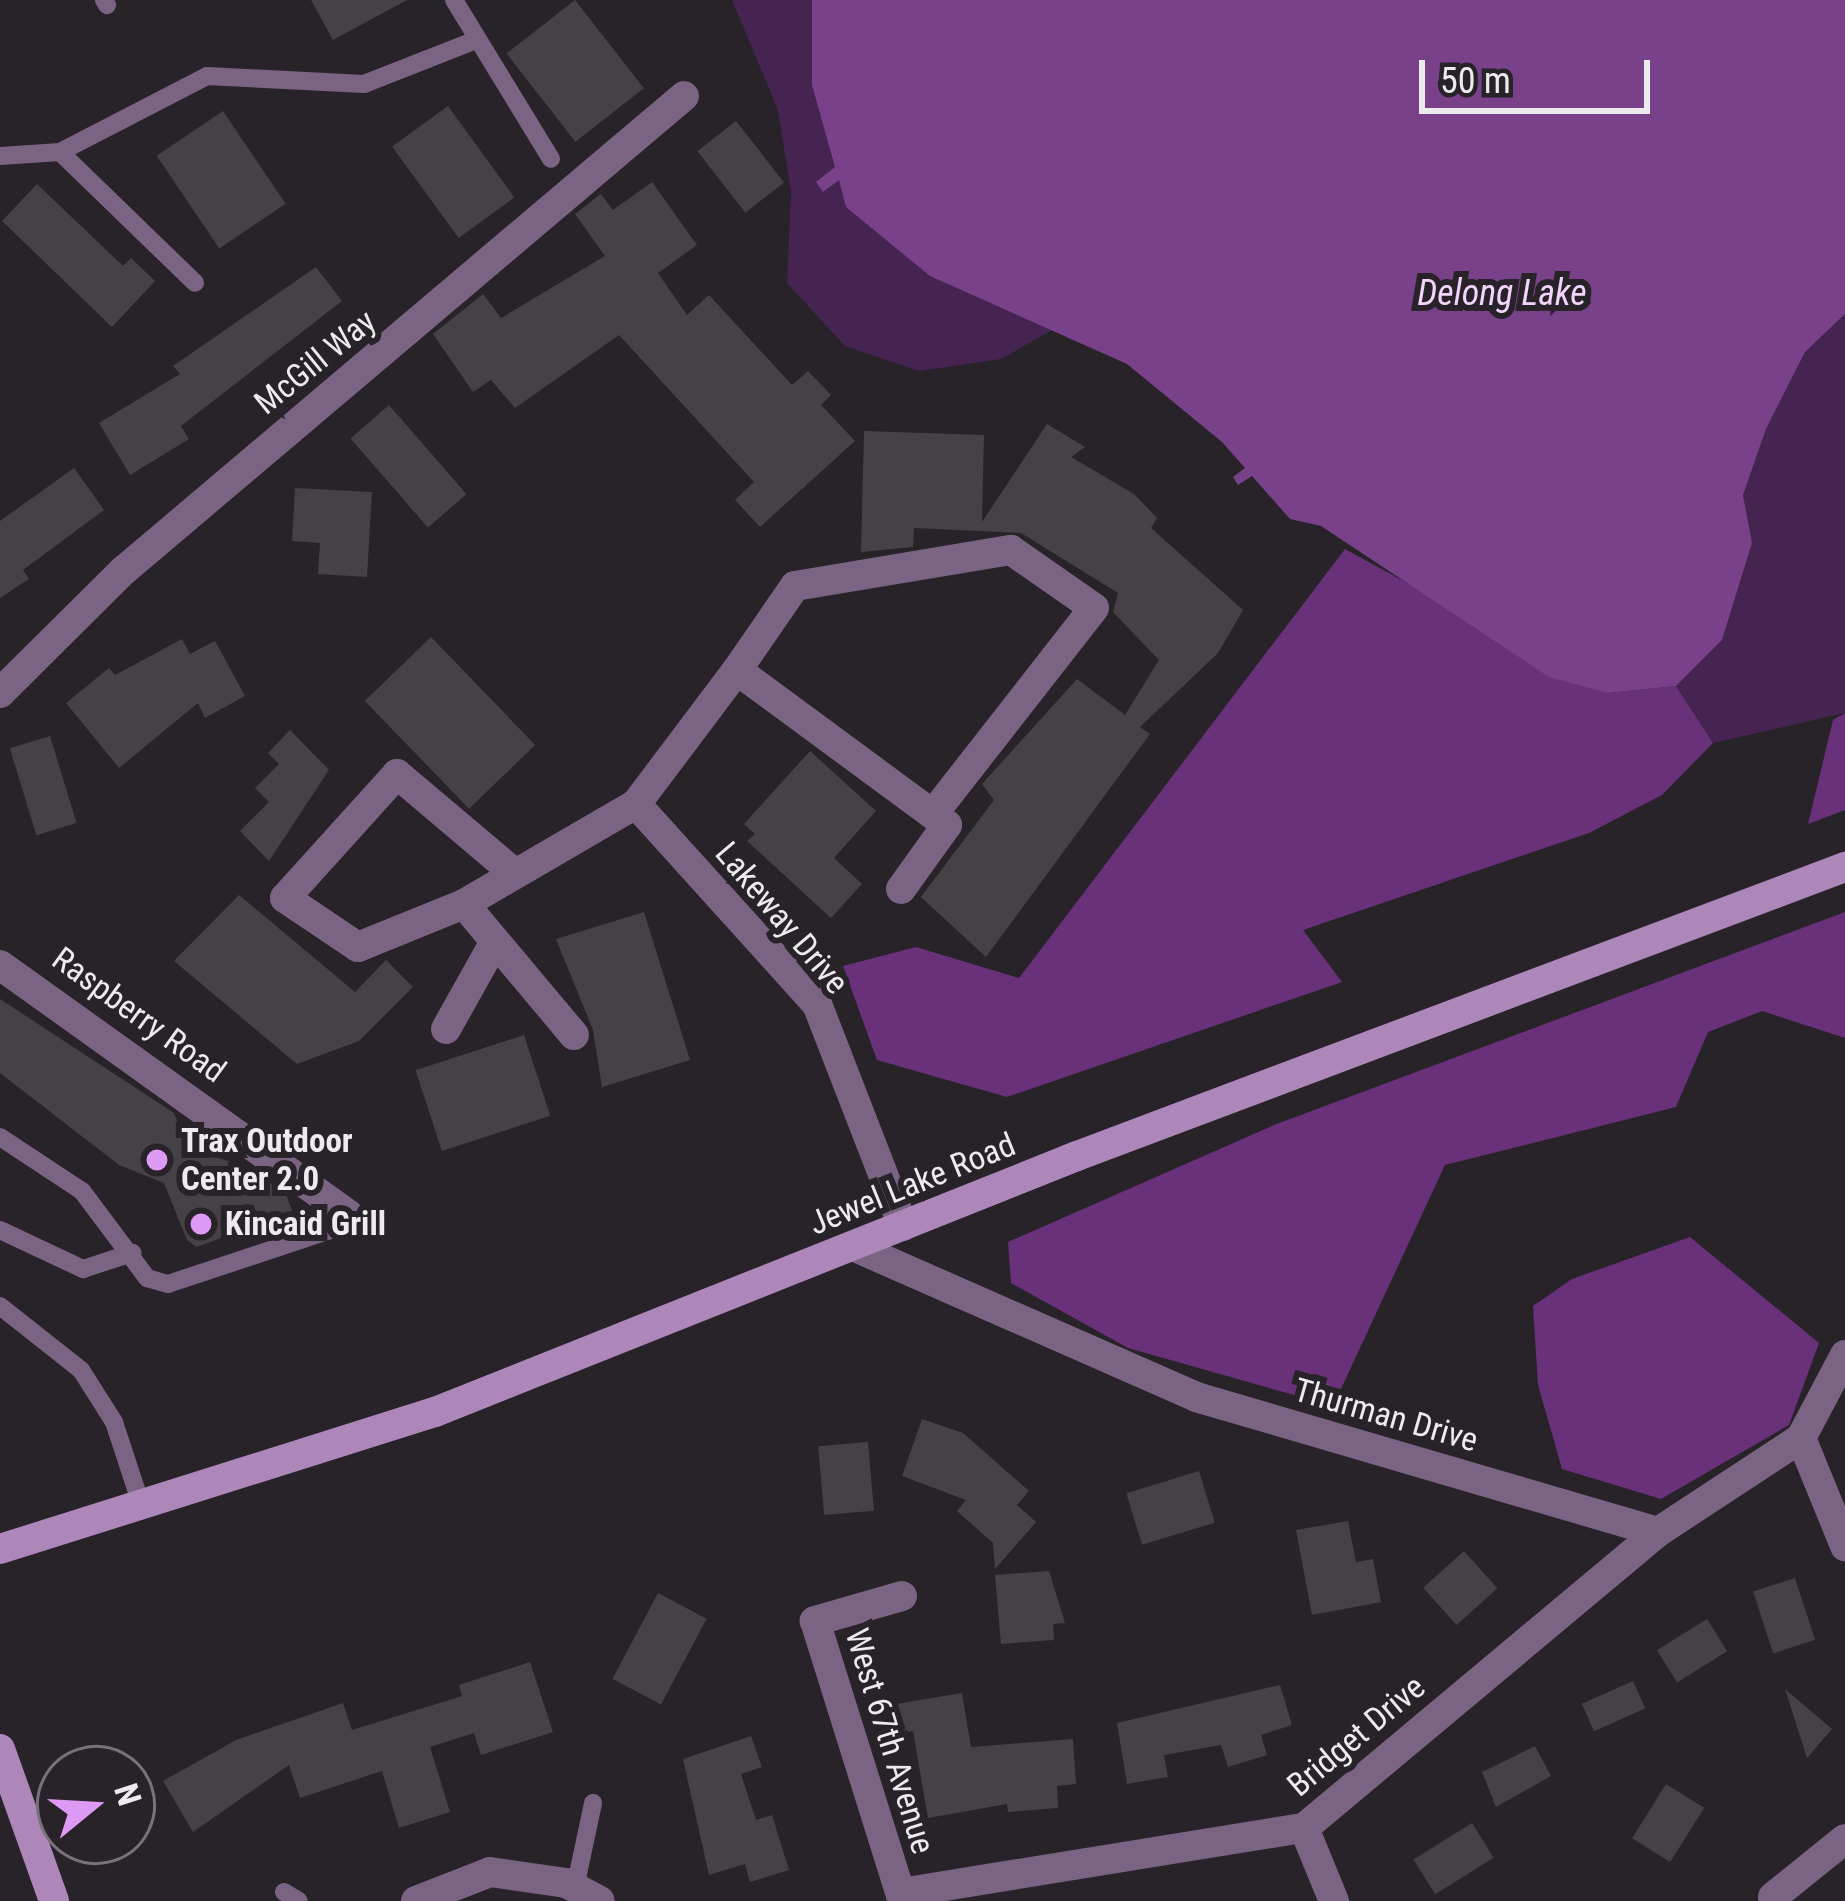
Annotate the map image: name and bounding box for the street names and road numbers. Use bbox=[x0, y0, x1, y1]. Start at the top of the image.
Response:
street label: McGill Way bbox=[247, 301, 383, 423]
street label: Lakeway Drive bbox=[707, 834, 857, 1002]
street label: Raspberry Road bbox=[45, 939, 233, 1091]
street label: Jewel Lake Road bbox=[803, 1125, 1021, 1243]
street label: Thurman Drive bbox=[1290, 1370, 1482, 1460]
street label: West 67th Avenue bbox=[837, 1624, 943, 1858]
street label: Bridget Drive bbox=[1279, 1667, 1433, 1805]

